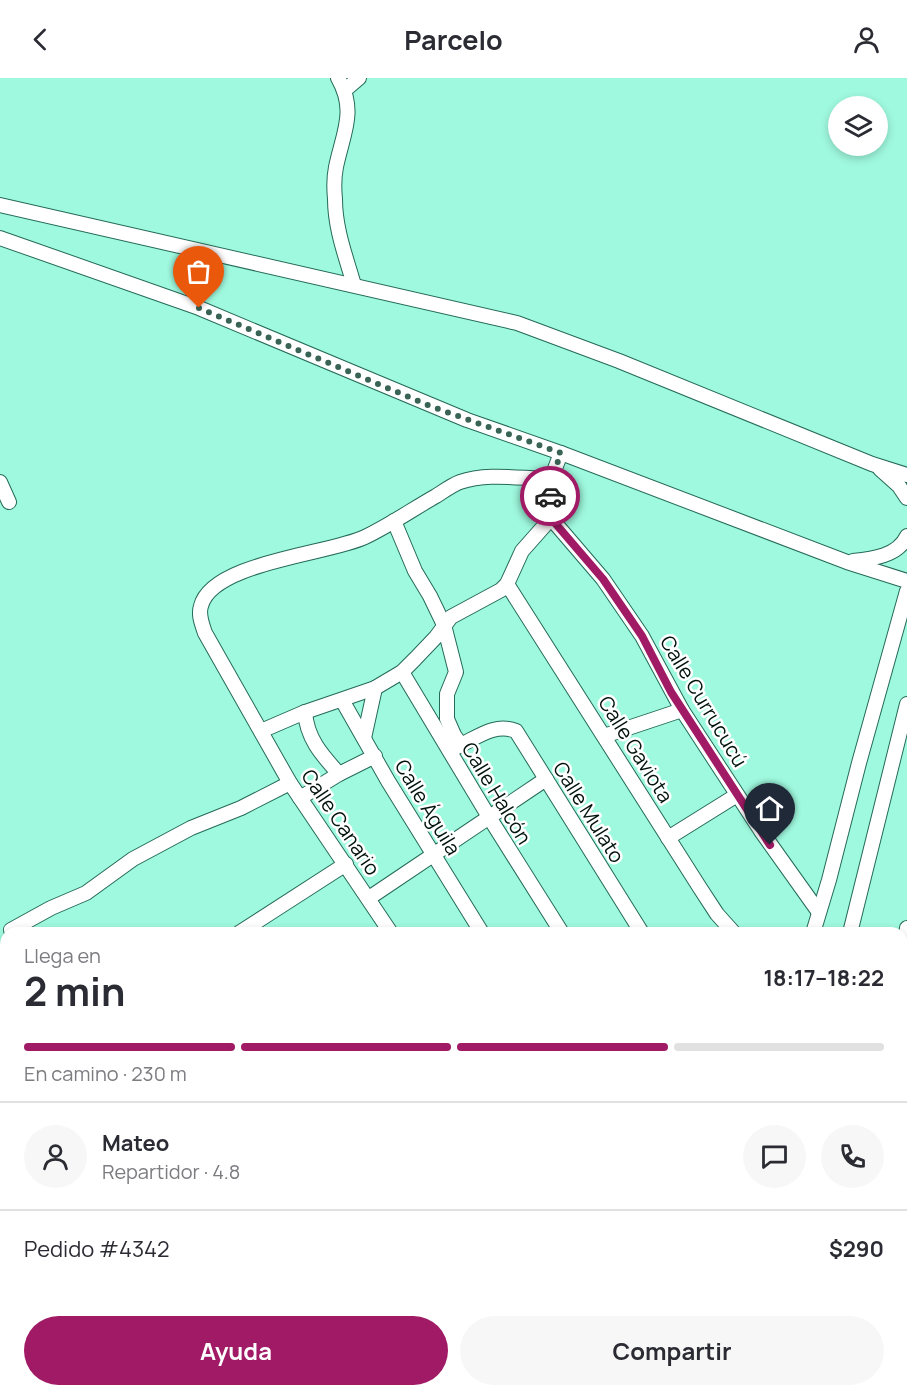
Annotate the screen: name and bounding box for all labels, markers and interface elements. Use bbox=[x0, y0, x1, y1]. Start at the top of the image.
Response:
text: Parcelo bbox=[404, 21, 503, 58]
icon: back bbox=[24, 23, 57, 56]
icon: person bbox=[850, 23, 883, 56]
map controls bbox=[828, 96, 888, 156]
button: layers bbox=[828, 96, 888, 156]
pin bbox=[173, 246, 224, 308]
icon: bag bbox=[182, 255, 215, 288]
courier bbox=[520, 466, 580, 526]
icon: car bbox=[534, 480, 567, 513]
street label: Calle Currucucú bbox=[654, 630, 754, 772]
street label: Calle Gaviota bbox=[592, 691, 680, 807]
street label: Calle Halcón bbox=[456, 737, 538, 849]
street label: Calle Águila bbox=[389, 754, 467, 860]
street label: Calle Mulato bbox=[547, 756, 631, 868]
street label: Calle Canario bbox=[296, 764, 387, 880]
pin bbox=[744, 783, 795, 845]
icon: home bbox=[753, 792, 786, 825]
text: Llega en bbox=[24, 942, 101, 969]
text: 18:17–18:22 bbox=[763, 963, 884, 993]
text: 2 min bbox=[24, 964, 125, 1018]
text: En camino · 230 m bbox=[24, 1060, 187, 1087]
button: person bbox=[24, 1125, 87, 1188]
button: chat bbox=[743, 1125, 806, 1188]
button: phone bbox=[821, 1125, 884, 1188]
text: Mateo bbox=[102, 1128, 169, 1158]
text: Repartidor · 4.8 bbox=[102, 1158, 240, 1185]
text: Pedido #4342 bbox=[24, 1234, 170, 1264]
text: $290 bbox=[829, 1234, 884, 1264]
button: Ayuda bbox=[24, 1316, 448, 1385]
button: Compartir bbox=[460, 1316, 884, 1385]

